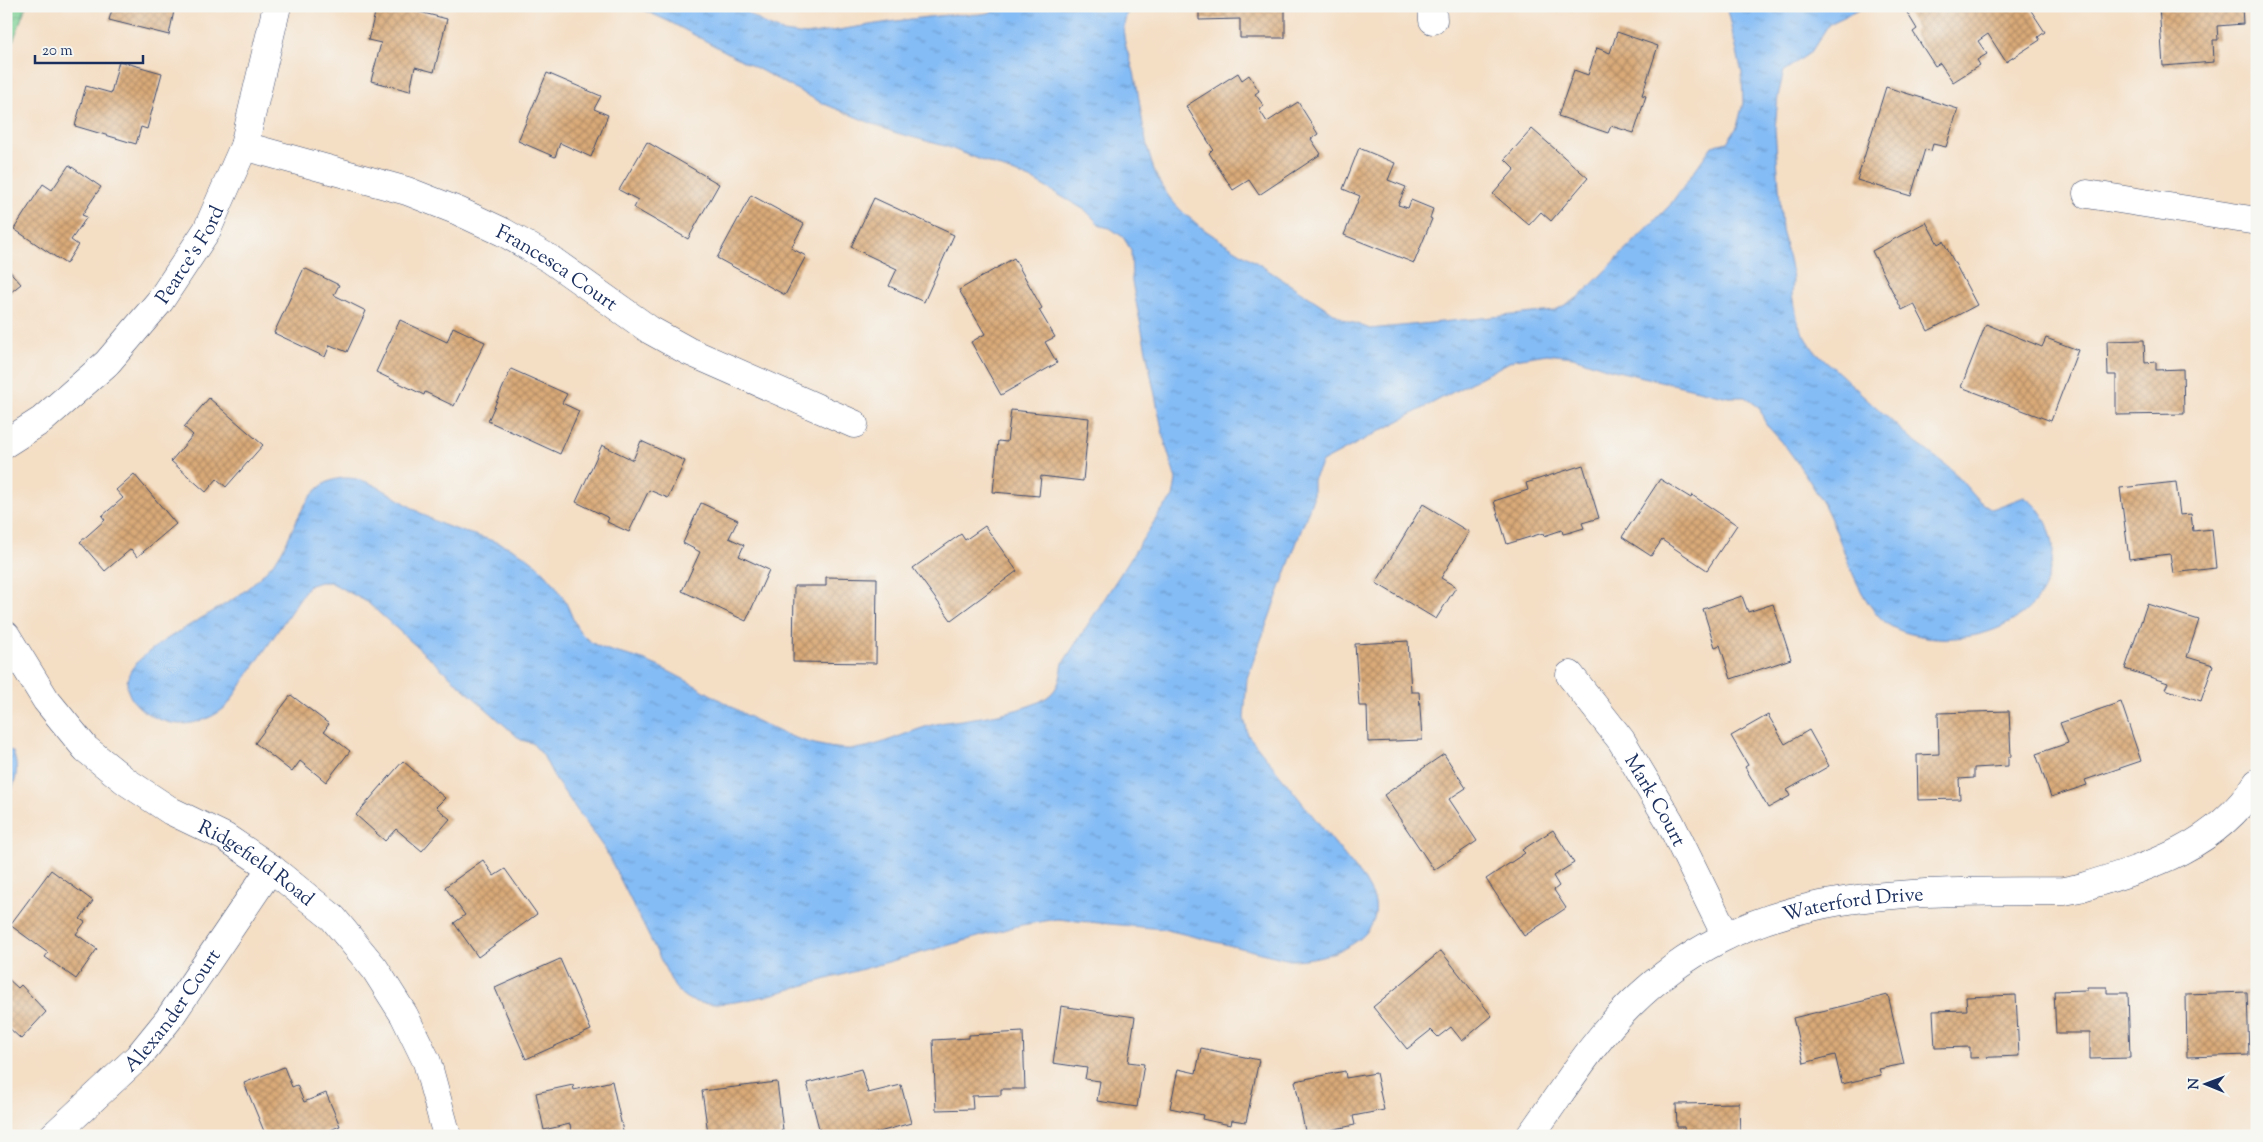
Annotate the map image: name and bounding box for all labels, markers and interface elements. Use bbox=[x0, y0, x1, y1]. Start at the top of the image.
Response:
scale bar bbox=[35, 32, 142, 64]
text: 20 m bbox=[42, 41, 73, 62]
street label: Pearce's Ford bbox=[150, 201, 233, 311]
street label: Francesca Court bbox=[491, 219, 623, 320]
street label: Mark Court bbox=[1616, 749, 1692, 852]
street label: Ridgefield Road bbox=[192, 814, 320, 914]
street label: Waterford Drive bbox=[1780, 881, 1924, 931]
street label: Alexander Court bbox=[118, 944, 229, 1080]
north arrow bbox=[2180, 1060, 2230, 1110]
text: N bbox=[2185, 1078, 2205, 1090]

